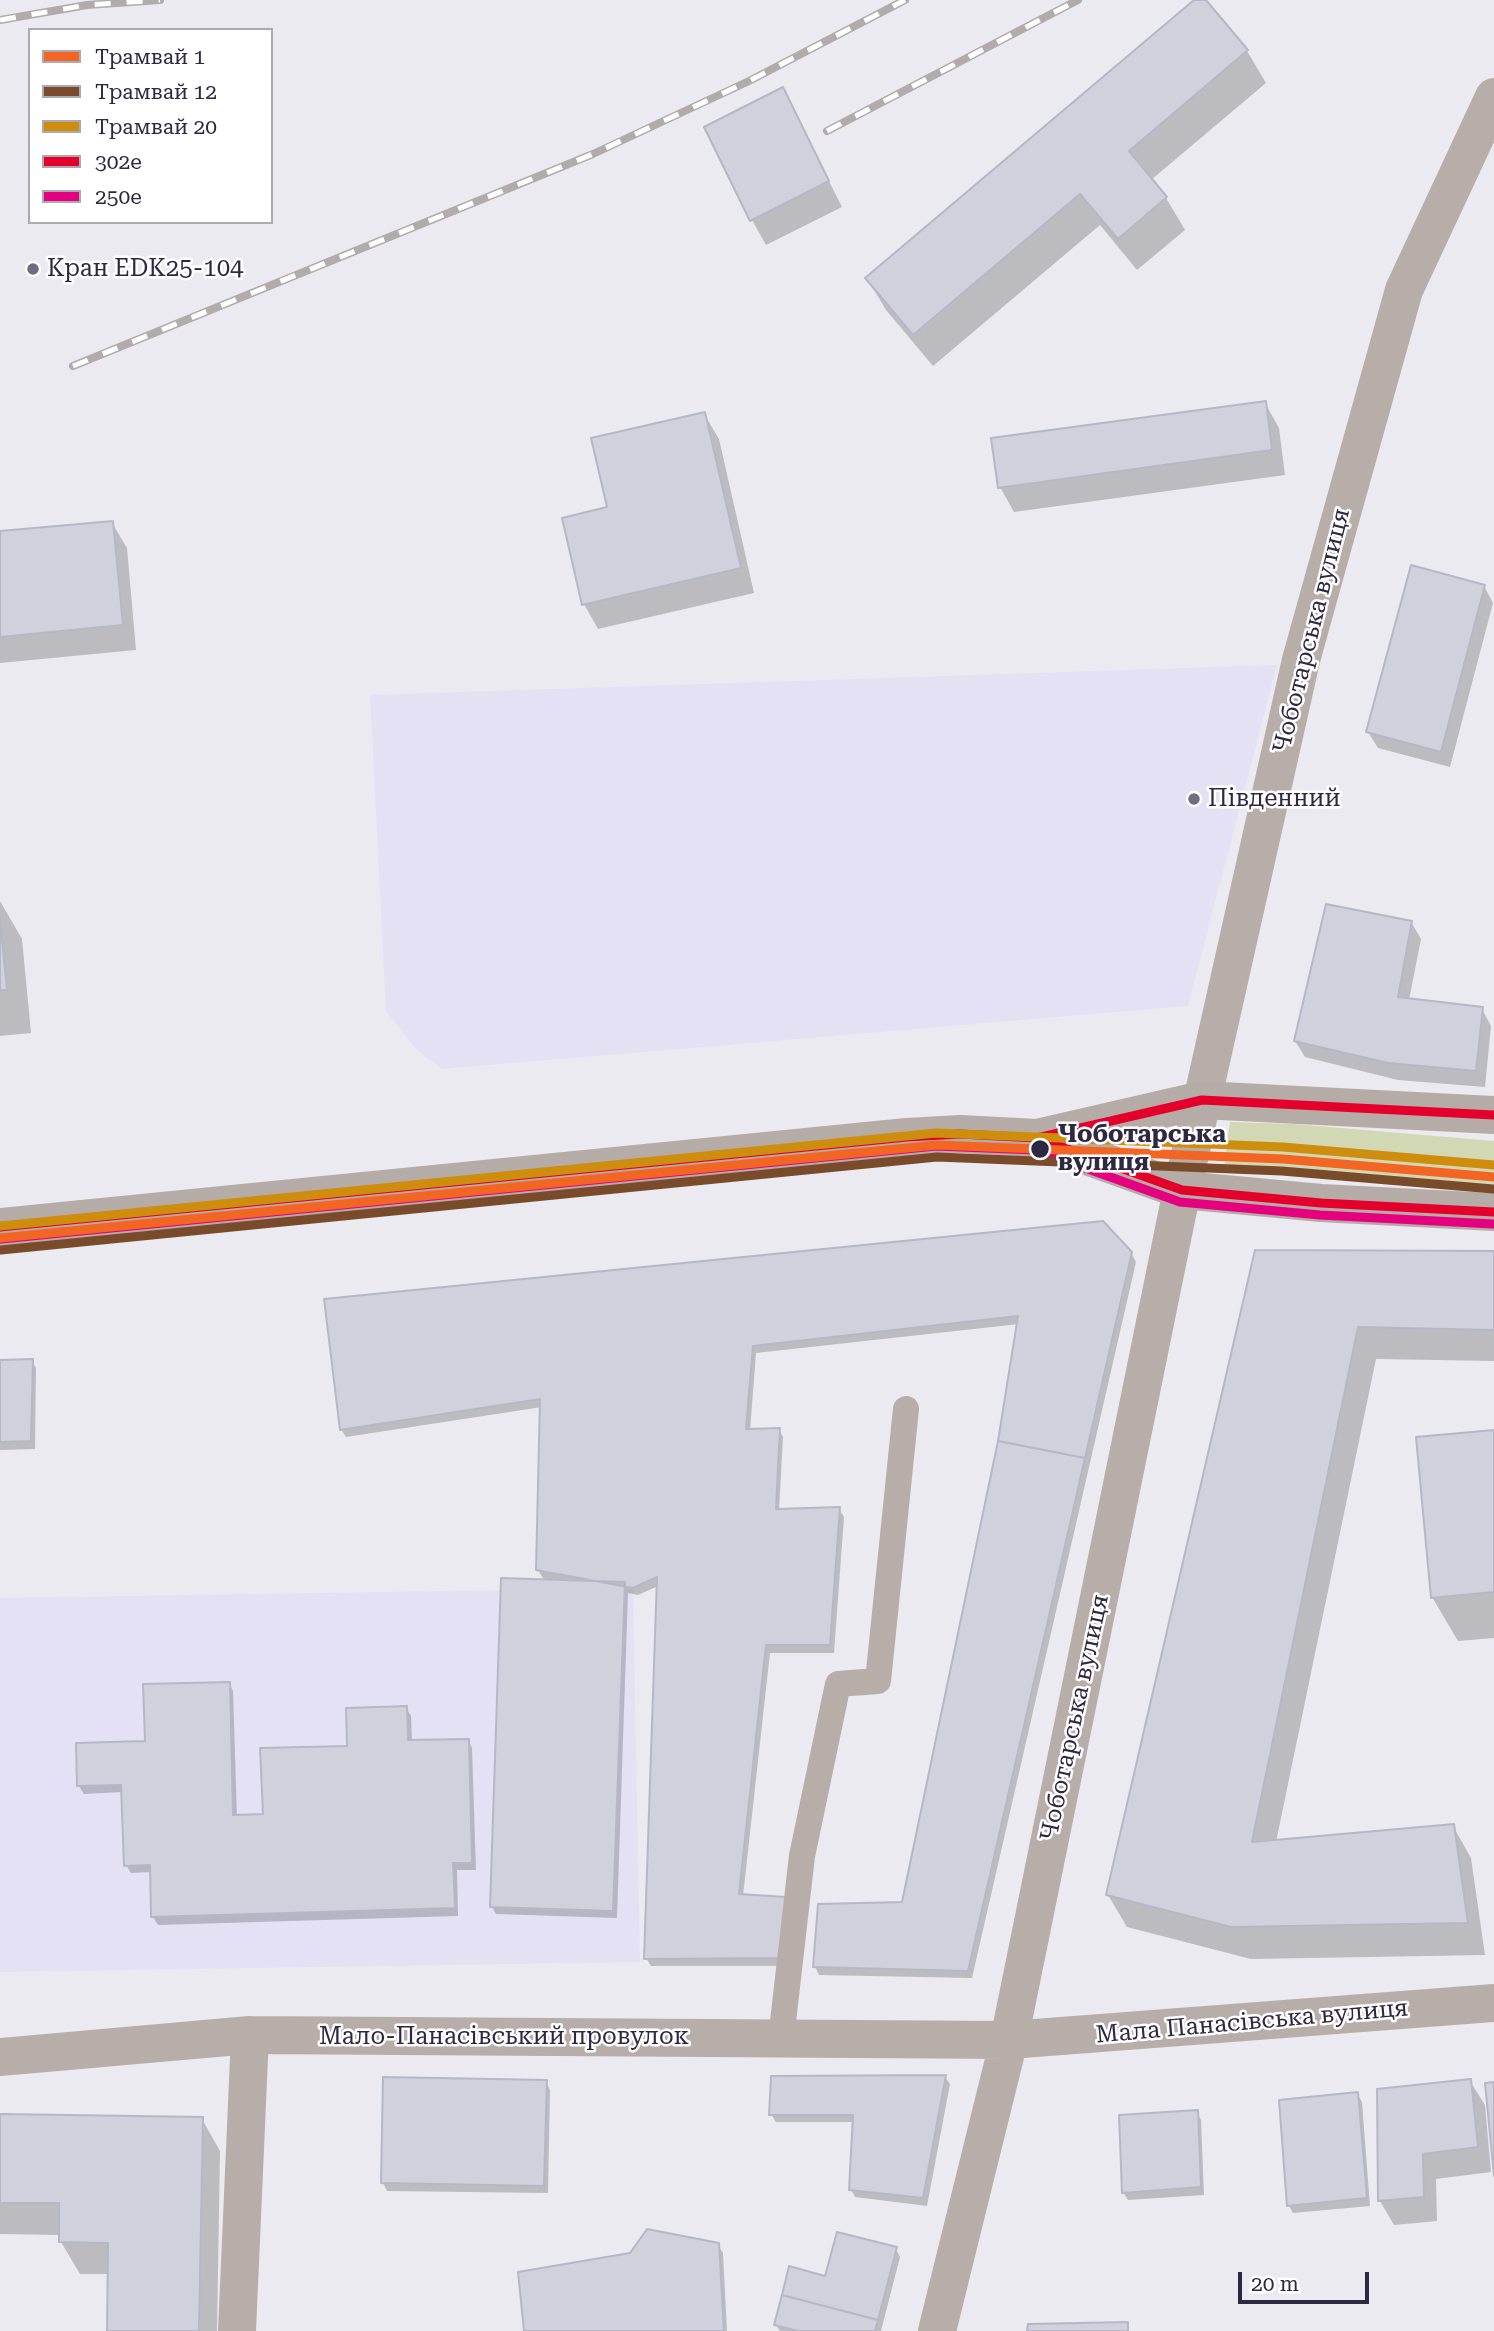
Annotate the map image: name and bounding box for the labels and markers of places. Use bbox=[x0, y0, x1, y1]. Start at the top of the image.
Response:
place label: Кран EDK25-104 bbox=[47, 255, 244, 283]
marker: Кран EDK25-104 bbox=[25, 261, 41, 277]
place label: Південний bbox=[1208, 785, 1341, 813]
marker: Південний bbox=[1186, 791, 1202, 807]
place label: Чоботарська вулиця bbox=[1058, 1121, 1226, 1177]
marker: Чоботарська вулиця bbox=[1029, 1138, 1051, 1160]

